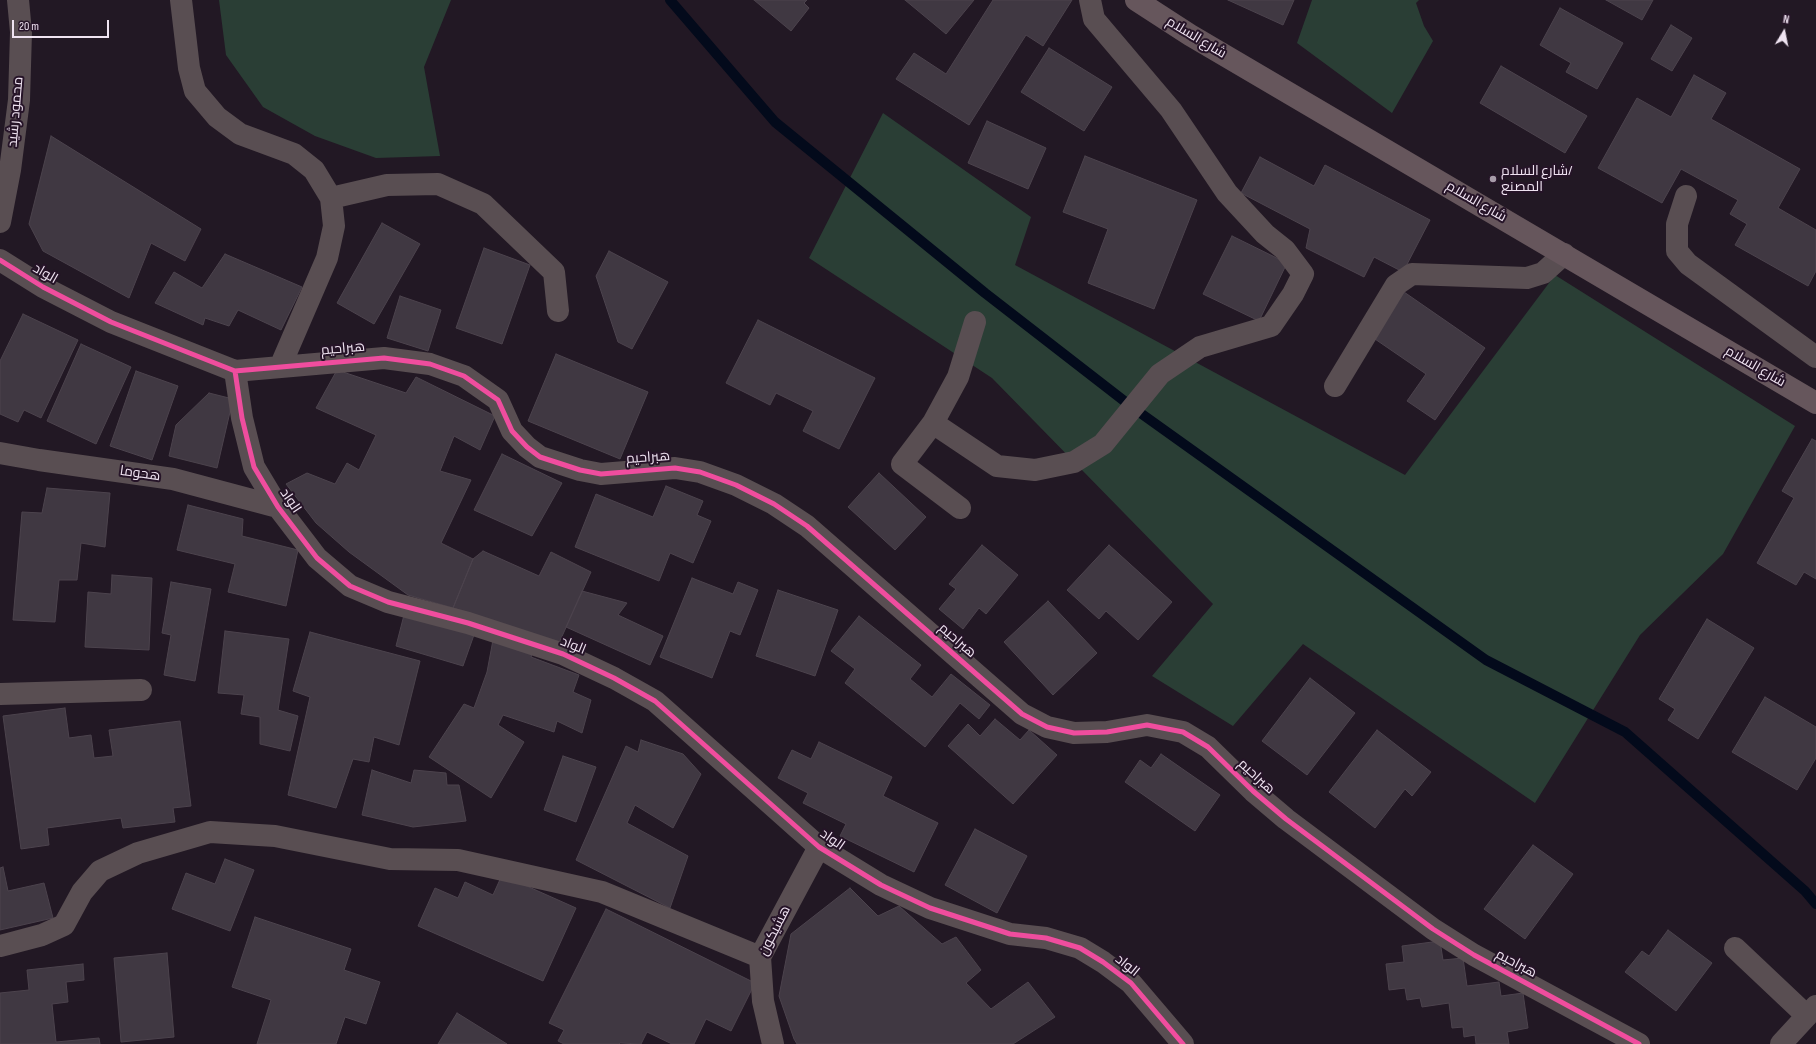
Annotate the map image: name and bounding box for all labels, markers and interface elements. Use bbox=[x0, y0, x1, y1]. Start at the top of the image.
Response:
scale bar bbox=[14, 12, 111, 38]
north arrow bbox=[1764, 12, 1804, 52]
text: N bbox=[1782, 13, 1790, 27]
street label: شارع السلام bbox=[1163, 14, 1229, 62]
text: 20 m bbox=[19, 19, 39, 34]
street label: محمود رشيد bbox=[5, 76, 27, 148]
place label: شارع السلام/ المصنع bbox=[1501, 163, 1572, 196]
marker: شارع السلام/ المصنع bbox=[1488, 174, 1498, 184]
street label: شارع السلام bbox=[1443, 178, 1509, 226]
street label: الواد bbox=[29, 260, 61, 288]
street label: هبراحيم bbox=[320, 339, 366, 359]
street label: شارع السلام bbox=[1722, 343, 1788, 391]
street label: هبراحيم bbox=[625, 448, 671, 468]
street label: هحوما bbox=[119, 463, 161, 485]
street label: الواد bbox=[276, 485, 304, 517]
street label: هبراحيم bbox=[935, 620, 979, 662]
street label: الواد bbox=[558, 633, 588, 659]
street label: هبراحيم bbox=[1234, 756, 1278, 798]
street label: الواد bbox=[816, 826, 848, 854]
street label: هشيكون bbox=[755, 903, 795, 959]
street label: هبراحيم bbox=[1492, 946, 1540, 982]
street label: الواد bbox=[1112, 951, 1142, 981]

